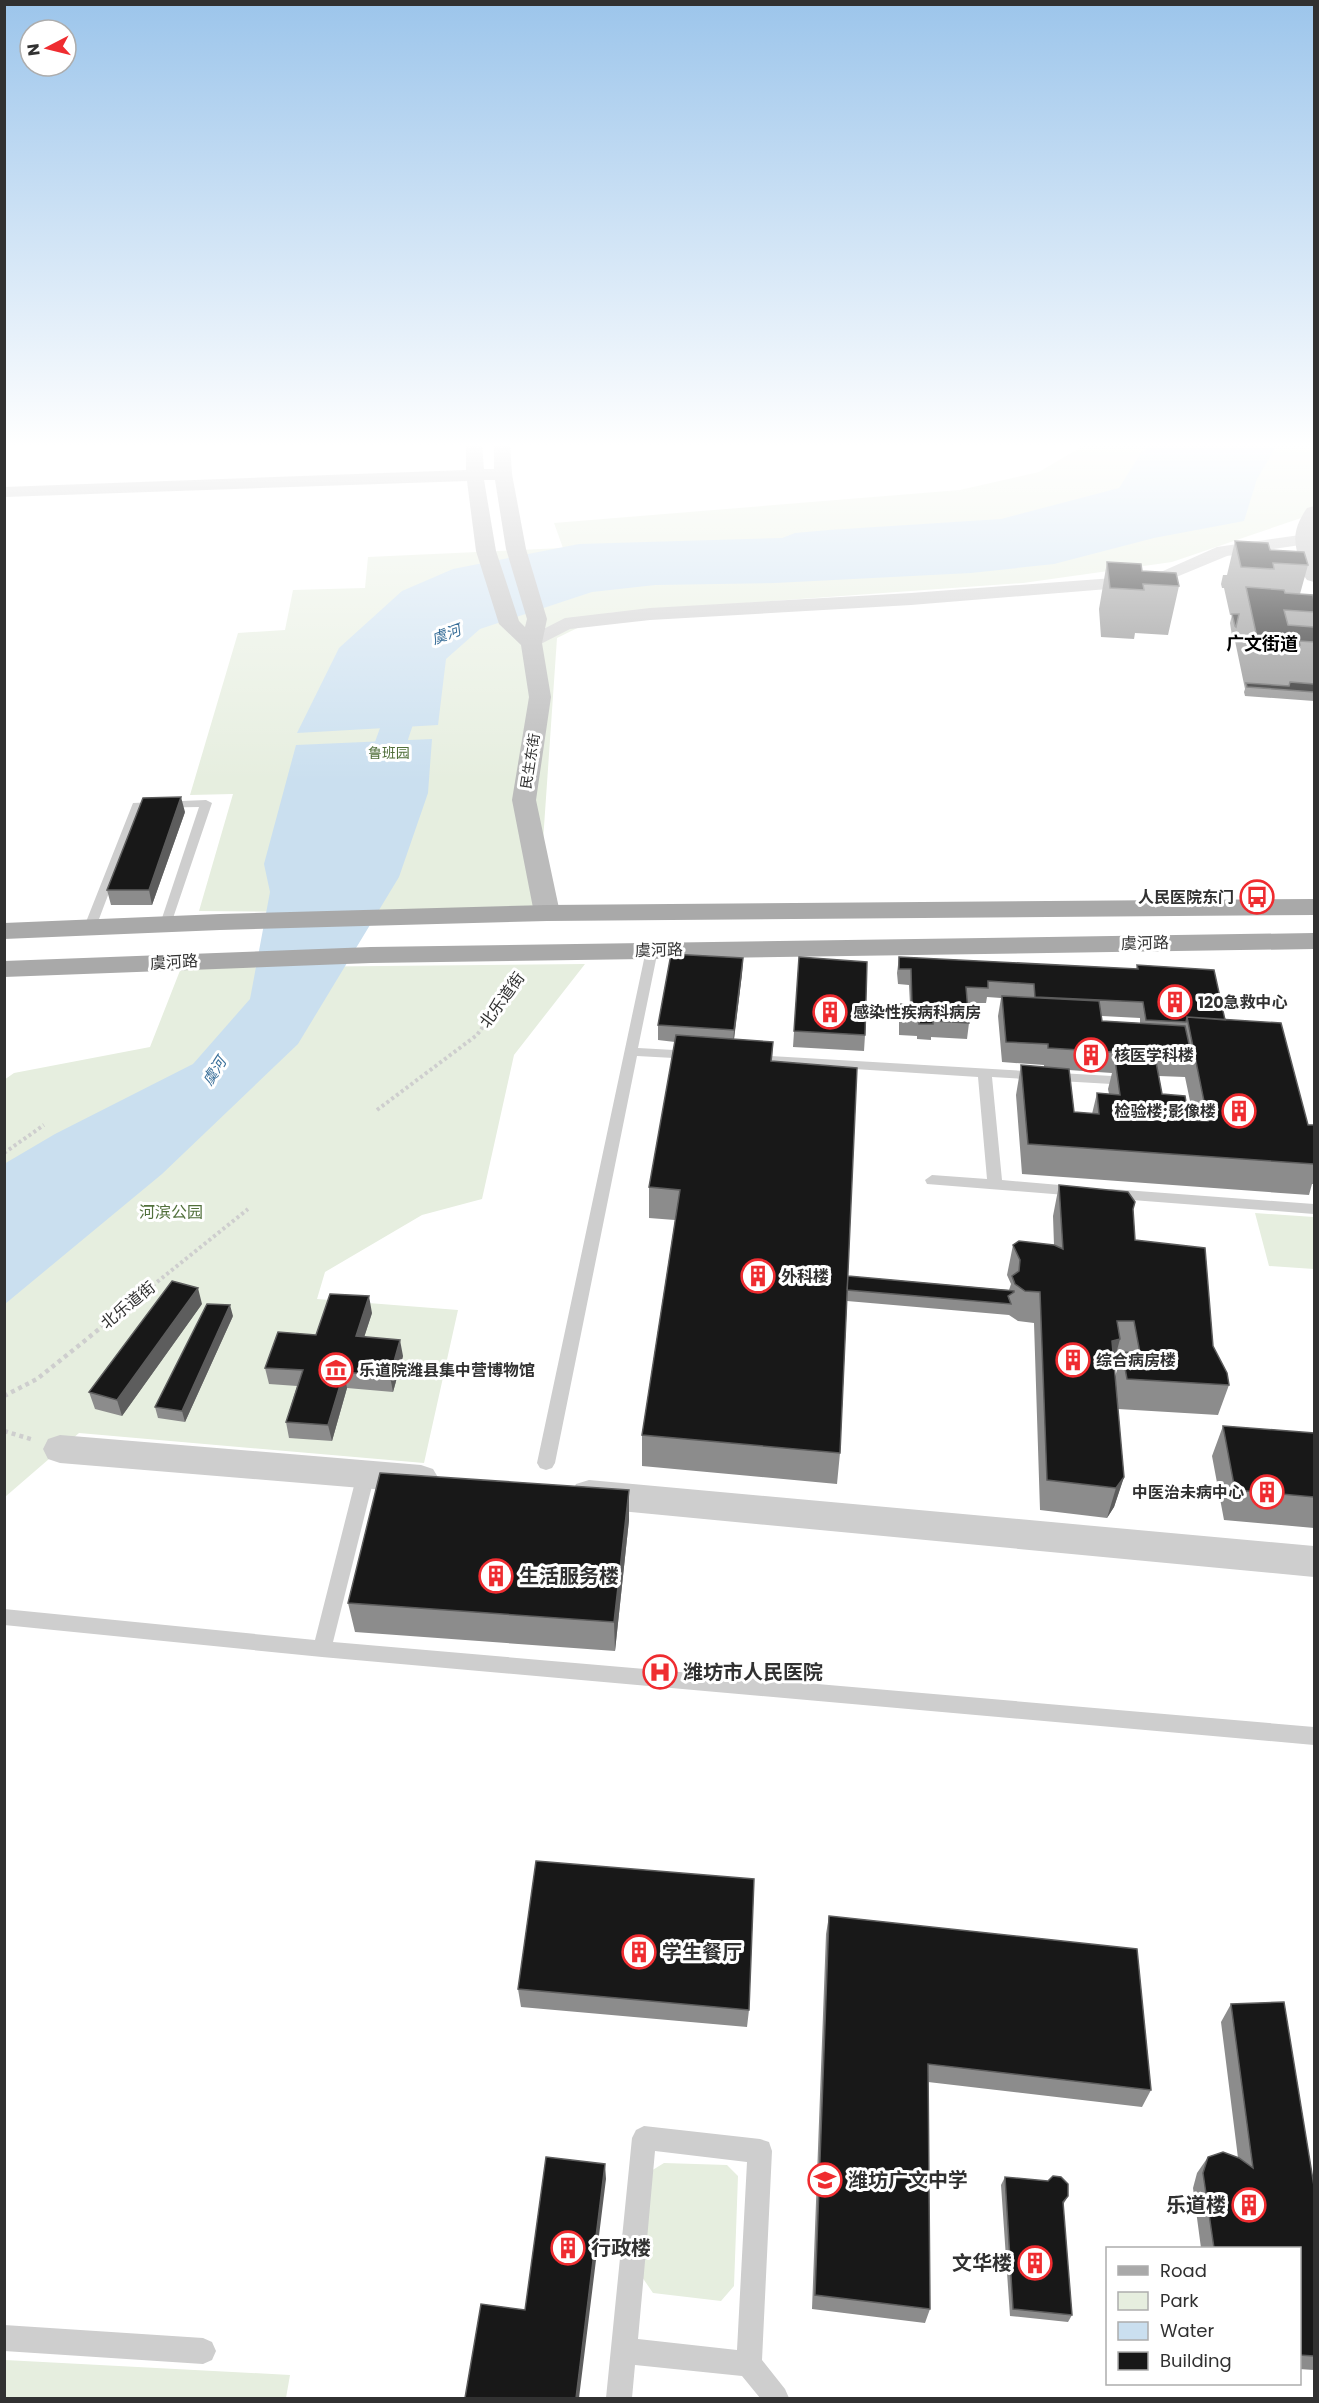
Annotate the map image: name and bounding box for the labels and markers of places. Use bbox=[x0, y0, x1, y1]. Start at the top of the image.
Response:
bus stop icon: 人民医院东门 bbox=[1239, 879, 1275, 915]
place label: 人民医院东门 bbox=[1138, 886, 1234, 909]
building icon: 120急救中心 bbox=[1157, 984, 1193, 1020]
place label: 120急救中心 bbox=[1198, 991, 1288, 1014]
building icon: 感染性疾病科病房 bbox=[812, 994, 848, 1030]
place label: 感染性疾病科病房 bbox=[853, 1001, 981, 1024]
building icon: 核医学科楼 bbox=[1073, 1037, 1109, 1073]
place label: 核医学科楼 bbox=[1114, 1044, 1194, 1067]
building icon: 检验楼;影像楼 bbox=[1221, 1093, 1257, 1129]
place label: 检验楼;影像楼 bbox=[1114, 1100, 1216, 1123]
building icon: 外科楼 bbox=[740, 1258, 776, 1294]
place label: 外科楼 bbox=[781, 1265, 829, 1288]
building icon: 综合病房楼 bbox=[1055, 1342, 1091, 1378]
place label: 综合病房楼 bbox=[1096, 1349, 1176, 1372]
museum icon: 乐道院潍县集中营博物馆 bbox=[318, 1352, 354, 1388]
place label: 乐道院潍县集中营博物馆 bbox=[359, 1359, 535, 1382]
building icon: 中医治未病中心 bbox=[1249, 1474, 1285, 1510]
place label: 中医治未病中心 bbox=[1132, 1481, 1244, 1504]
building icon: 生活服务楼 bbox=[478, 1558, 514, 1594]
place label: 生活服务楼 bbox=[519, 1562, 619, 1590]
hospital icon: 潍坊市人民医院 bbox=[642, 1654, 678, 1690]
place label: 潍坊市人民医院 bbox=[683, 1658, 823, 1686]
building icon: 学生餐厅 bbox=[621, 1934, 657, 1970]
place label: 学生餐厅 bbox=[662, 1938, 742, 1966]
school or university icon: 潍坊广文中学 bbox=[807, 2162, 843, 2198]
place label: 潍坊广文中学 bbox=[848, 2166, 968, 2194]
building icon: 乐道楼 bbox=[1231, 2187, 1267, 2223]
place label: 乐道楼 bbox=[1166, 2191, 1226, 2219]
building icon: 行政楼 bbox=[550, 2230, 586, 2266]
place label: 行政楼 bbox=[591, 2234, 651, 2262]
building icon: 文华楼 bbox=[1017, 2245, 1053, 2281]
place label: 文华楼 bbox=[952, 2249, 1012, 2277]

